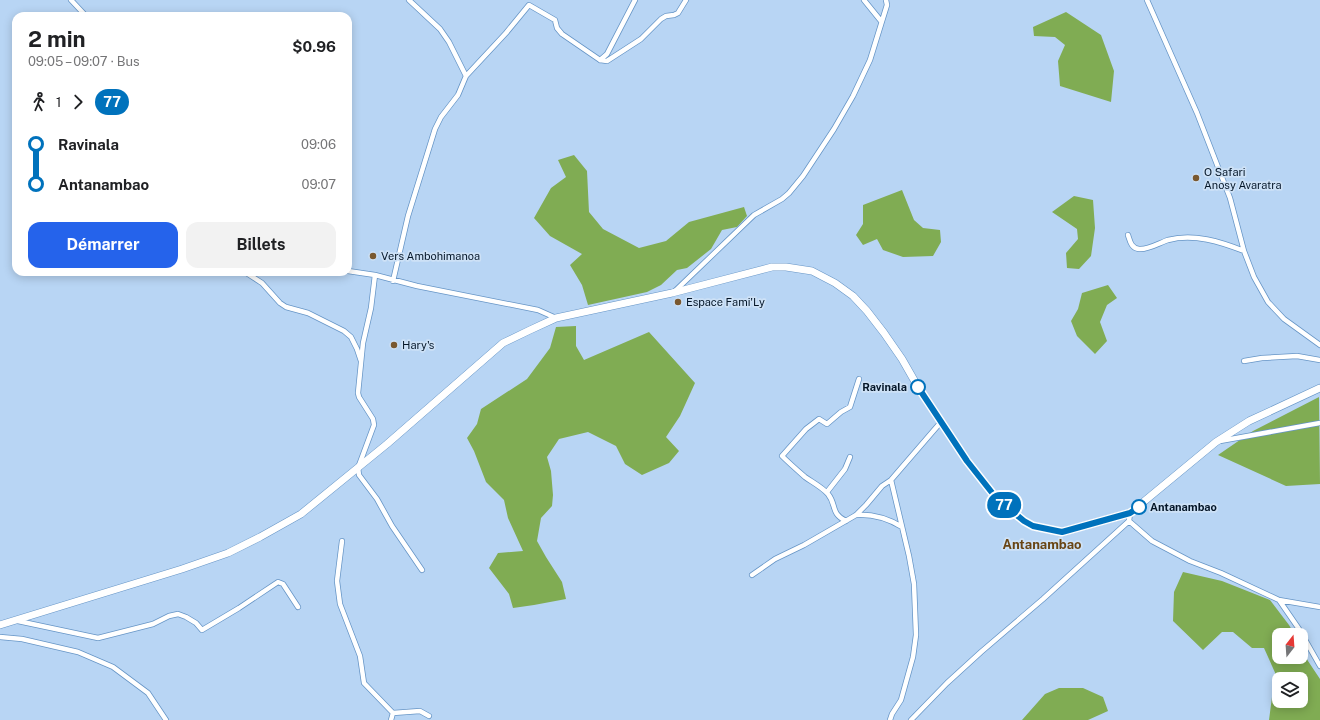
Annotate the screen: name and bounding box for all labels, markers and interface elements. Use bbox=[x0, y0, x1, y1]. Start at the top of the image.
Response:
text: 2 min bbox=[28, 26, 86, 52]
text: $0.96 bbox=[292, 38, 336, 55]
text: 09:05 – 09:07 · Bus bbox=[28, 54, 140, 69]
icon: walk bbox=[28, 91, 50, 113]
icon: forward bbox=[67, 91, 89, 113]
text: 77 bbox=[103, 94, 121, 110]
text: 1 bbox=[56, 95, 61, 110]
text: Ravinala bbox=[58, 136, 119, 153]
text: 09:06 bbox=[301, 137, 336, 152]
place label: O Safari Anosy Avaratra bbox=[1204, 166, 1281, 191]
marker: O Safari Anosy Avaratra bbox=[1191, 173, 1201, 183]
text: Antanambao bbox=[58, 176, 149, 193]
text: 09:07 bbox=[302, 177, 336, 192]
button: Démarrer bbox=[28, 222, 178, 268]
button: Billets bbox=[186, 222, 336, 268]
place label: Vers Ambohimanoa bbox=[381, 250, 480, 262]
marker: Vers Ambohimanoa bbox=[368, 251, 378, 261]
place label: Espace Fami'Ly bbox=[686, 296, 765, 308]
marker: Espace Fami'Ly bbox=[673, 297, 683, 307]
place label: Hary's bbox=[402, 339, 435, 351]
marker: Hary's bbox=[389, 340, 399, 350]
marker: Ravinala bbox=[910, 379, 926, 395]
place label: Ravinala bbox=[862, 381, 907, 393]
line badge: 77 bbox=[986, 492, 1022, 518]
text: 77 bbox=[995, 497, 1013, 513]
marker: Antanambao bbox=[1131, 499, 1147, 515]
place label: Antanambao bbox=[1150, 501, 1217, 513]
district label: Antanambao bbox=[1002, 537, 1082, 552]
north arrow bbox=[1272, 628, 1308, 664]
map controls bbox=[1272, 628, 1308, 708]
button: layers bbox=[1272, 672, 1308, 708]

